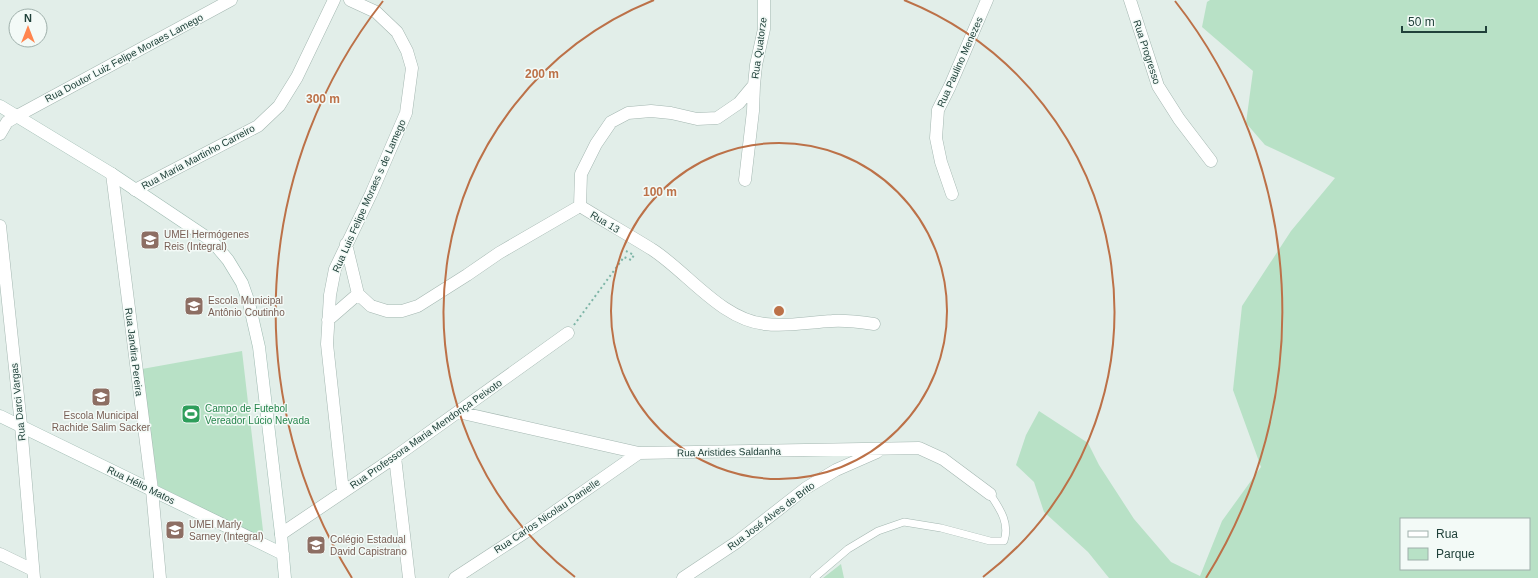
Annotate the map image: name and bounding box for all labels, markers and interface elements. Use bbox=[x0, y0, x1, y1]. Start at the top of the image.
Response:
north arrow bbox=[8, 8, 48, 48]
scale bar bbox=[1402, 8, 1486, 34]
street label: Rua Doutor Luiz Felipe Moraes Lamego bbox=[43, 11, 205, 104]
text: N bbox=[24, 12, 32, 24]
street label: Rua Paulino Menezes bbox=[935, 15, 985, 109]
text: 50 m bbox=[1408, 15, 1435, 29]
street label: Rua Quatorze bbox=[749, 16, 769, 80]
street label: Rua Progresso bbox=[1131, 19, 1163, 86]
text: 200 m bbox=[525, 67, 559, 81]
text: 300 m bbox=[306, 92, 340, 106]
street label: Rua Luis Felipe Moraes s de Lamego bbox=[330, 117, 408, 274]
street label: Rua Maria Martinho Carreiro bbox=[139, 122, 257, 192]
text: 100 m bbox=[643, 185, 677, 199]
street label: Rua 13 bbox=[588, 209, 622, 235]
school or university icon: UMEI Hermógenes Reis (Integral) bbox=[139, 229, 161, 251]
place label: UMEI Hermógenes Reis (Integral) bbox=[164, 229, 249, 252]
school or university icon: Escola Municipal Antônio Coutinho bbox=[183, 295, 205, 317]
place label: Escola Municipal Antônio Coutinho bbox=[208, 295, 285, 318]
centre of rings bbox=[772, 304, 786, 318]
street label: Rua Jandira Pereira bbox=[123, 307, 145, 397]
street label: Rua Darci Vargas bbox=[8, 363, 28, 441]
street label: Rua Professora Maria Mendonça Peixoto bbox=[348, 377, 504, 491]
school or university icon: Escola Municipal Rachide Salim Sacker bbox=[90, 386, 112, 408]
sports icon: Campo de Futebol Vereador Lúcio Nevada bbox=[180, 403, 202, 425]
place label: Campo de Futebol Vereador Lúcio Nevada bbox=[205, 403, 310, 426]
place label: Escola Municipal Rachide Salim Sacker bbox=[52, 410, 151, 433]
street label: Rua Aristides Saldanha bbox=[677, 446, 781, 458]
street label: Rua Hélio Matos bbox=[105, 464, 177, 506]
street label: Rua Carlos Nicolau Danielle bbox=[492, 476, 602, 556]
street label: Rua José Alves de Brito bbox=[725, 479, 817, 552]
legend bbox=[1400, 518, 1530, 570]
school or university icon: UMEI Marly Sarney (Integral) bbox=[164, 519, 186, 541]
place label: UMEI Marly Sarney (Integral) bbox=[189, 519, 263, 542]
text: Rua bbox=[1436, 527, 1458, 541]
school or university icon: Colégio Estadual David Capistrano bbox=[305, 534, 327, 556]
place label: Colégio Estadual David Capistrano bbox=[330, 534, 407, 557]
text: Parque bbox=[1436, 547, 1475, 561]

